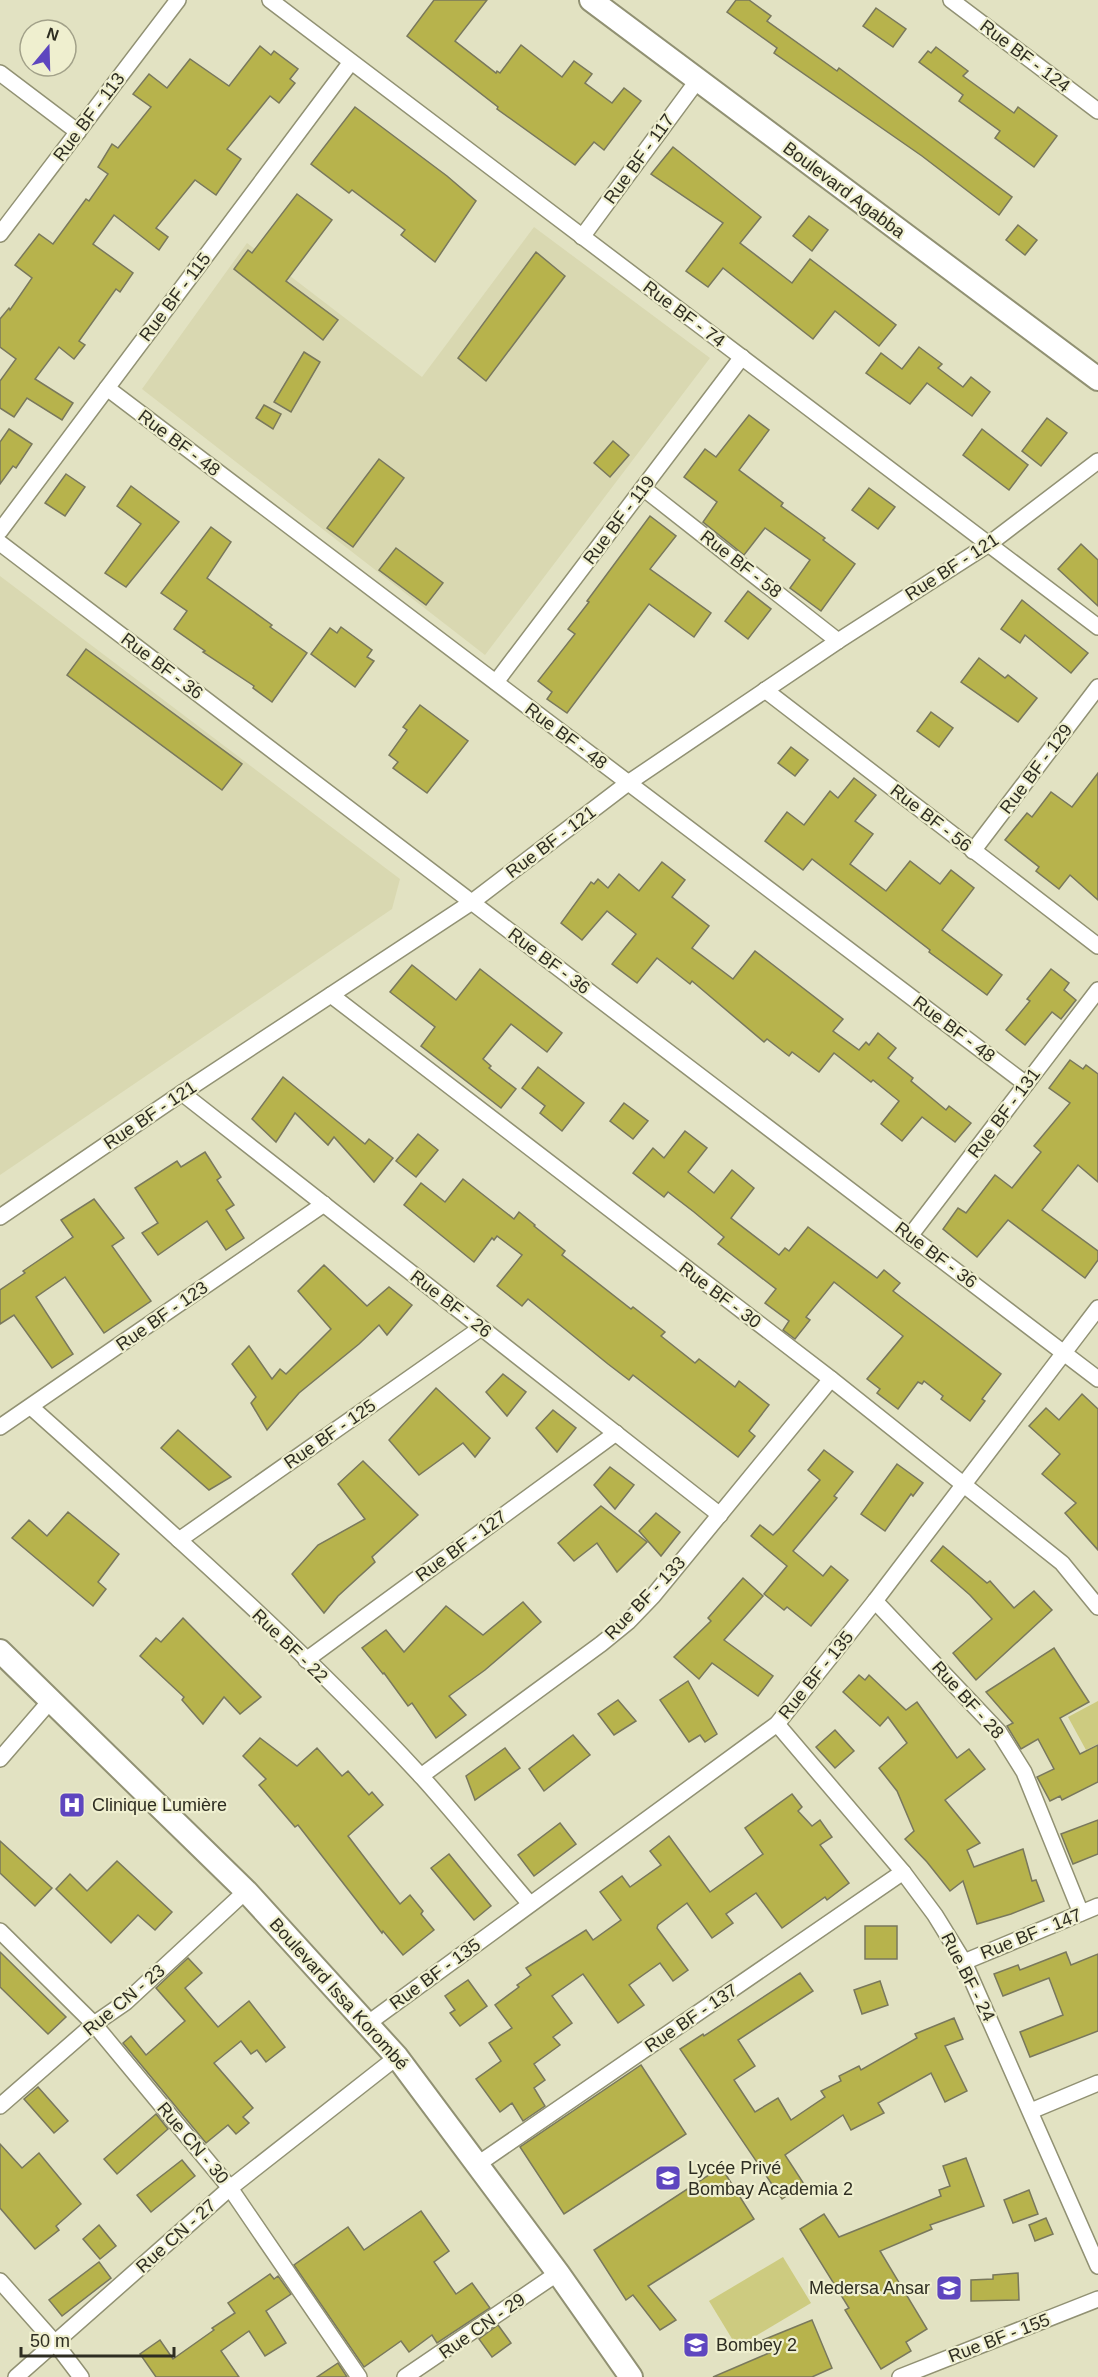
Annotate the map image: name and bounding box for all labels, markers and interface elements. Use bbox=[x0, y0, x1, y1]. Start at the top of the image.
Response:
street label: Rue BF - 124 bbox=[976, 16, 1074, 96]
north arrow bbox=[18, 18, 78, 78]
text: N bbox=[44, 24, 61, 44]
street label: Rue BF - 113 bbox=[49, 69, 129, 165]
street label: Rue BF - 117 bbox=[600, 110, 678, 208]
street label: Boulevard Agabba bbox=[779, 138, 910, 243]
street label: Rue BF - 115 bbox=[135, 249, 215, 345]
street label: Rue BF - 74 bbox=[639, 277, 729, 351]
street label: Rue BF - 48 bbox=[134, 406, 224, 480]
street label: Rue BF - 119 bbox=[579, 472, 659, 568]
street label: Rue BF - 58 bbox=[697, 526, 785, 602]
street label: Rue BF - 121 bbox=[902, 529, 1002, 605]
street label: Rue BF - 36 bbox=[117, 629, 207, 703]
street label: Rue BF - 48 bbox=[521, 699, 611, 773]
street label: Rue BF - 129 bbox=[996, 720, 1076, 818]
street label: Rue BF - 56 bbox=[887, 780, 975, 856]
street label: Rue BF - 121 bbox=[502, 802, 600, 882]
street label: Rue BF - 36 bbox=[504, 924, 594, 998]
street label: Rue BF - 48 bbox=[909, 992, 999, 1066]
street label: Rue BF - 131 bbox=[964, 1064, 1044, 1162]
street label: Rue BF - 121 bbox=[100, 1077, 200, 1153]
street label: Rue BF - 36 bbox=[891, 1218, 981, 1292]
street label: Rue BF - 30 bbox=[675, 1258, 765, 1332]
street label: Rue BF - 26 bbox=[407, 1266, 495, 1342]
street label: Rue BF - 123 bbox=[112, 1277, 212, 1355]
street label: Rue BF - 125 bbox=[280, 1395, 380, 1473]
street label: Rue BF - 127 bbox=[412, 1506, 510, 1586]
street label: Rue BF - 133 bbox=[601, 1553, 689, 1643]
street label: Rue BF - 22 bbox=[248, 1605, 332, 1687]
street label: Rue BF - 135 bbox=[775, 1627, 857, 1723]
street label: Rue BF - 28 bbox=[928, 1657, 1008, 1743]
hospital icon: Clinique Lumière bbox=[57, 1790, 87, 1820]
place label: Clinique Lumière bbox=[92, 1795, 227, 1815]
street label: Rue BF - 147 bbox=[978, 1905, 1084, 1963]
street label: Boulevard Issa Korombé bbox=[266, 1914, 412, 2074]
street label: Rue BF - 24 bbox=[937, 1929, 999, 2025]
street label: Rue BF - 135 bbox=[386, 1934, 484, 2014]
street label: Rue CN - 23 bbox=[79, 1960, 169, 2040]
street label: Rue BF - 137 bbox=[641, 1980, 741, 2056]
street label: Rue CN - 30 bbox=[153, 2098, 233, 2188]
place label: Lycée Privé Bombay Academia 2 bbox=[688, 2158, 853, 2199]
school or university icon: Lycée Privé Bombay Academia 2 bbox=[653, 2163, 683, 2193]
street label: Rue CN - 27 bbox=[132, 2195, 220, 2277]
school or university icon: Medersa Ansar bbox=[934, 2273, 964, 2303]
place label: Medersa Ansar bbox=[809, 2278, 930, 2298]
street label: Rue CN - 29 bbox=[435, 2289, 529, 2363]
street label: Rue BF - 155 bbox=[945, 2309, 1053, 2367]
scale bar bbox=[21, 2320, 174, 2358]
school or university icon: Bombey 2 bbox=[681, 2330, 711, 2360]
text: 50 m bbox=[30, 2331, 70, 2351]
place label: Bombey 2 bbox=[716, 2335, 797, 2355]

